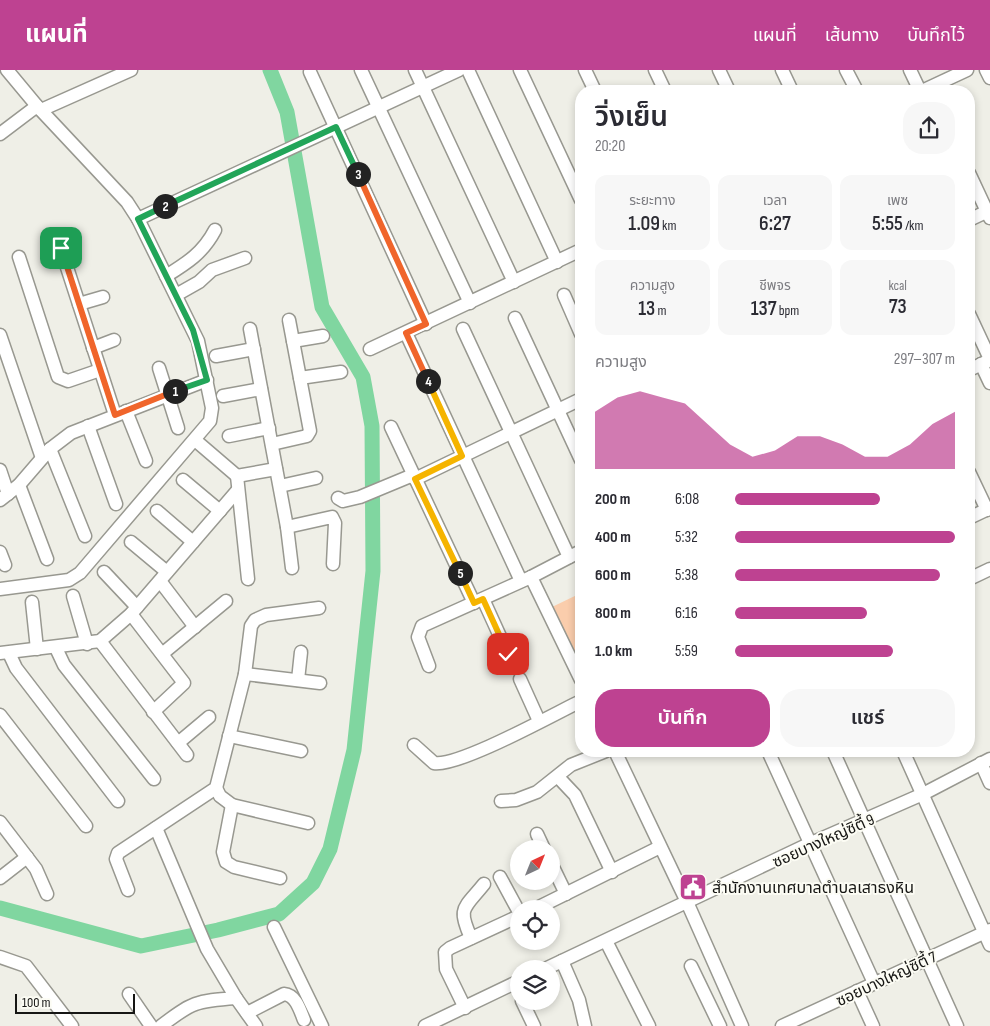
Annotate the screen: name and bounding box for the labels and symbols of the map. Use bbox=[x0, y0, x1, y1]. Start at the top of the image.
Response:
pin: 3 bbox=[346, 162, 370, 186]
pin: 2 bbox=[152, 194, 178, 218]
pin bbox=[40, 227, 82, 269]
pin: 4 bbox=[416, 368, 440, 394]
pin: 1 bbox=[162, 378, 188, 404]
pin: 5 bbox=[448, 560, 472, 586]
pin bbox=[487, 633, 529, 675]
street label: ซอยบางใหญ่ซิตี้ 9 bbox=[768, 808, 878, 872]
north arrow bbox=[510, 840, 560, 890]
public building icon: สำนักงานเทศบาลตำบลเสาธงหิน bbox=[678, 872, 708, 902]
place label: สำนักงานเทศบาลตำบลเสาธงหิน bbox=[712, 879, 914, 898]
street label: ซอยบางใหญ่ซิตี้ 7 bbox=[832, 945, 941, 1011]
scale bar bbox=[15, 991, 135, 1014]

